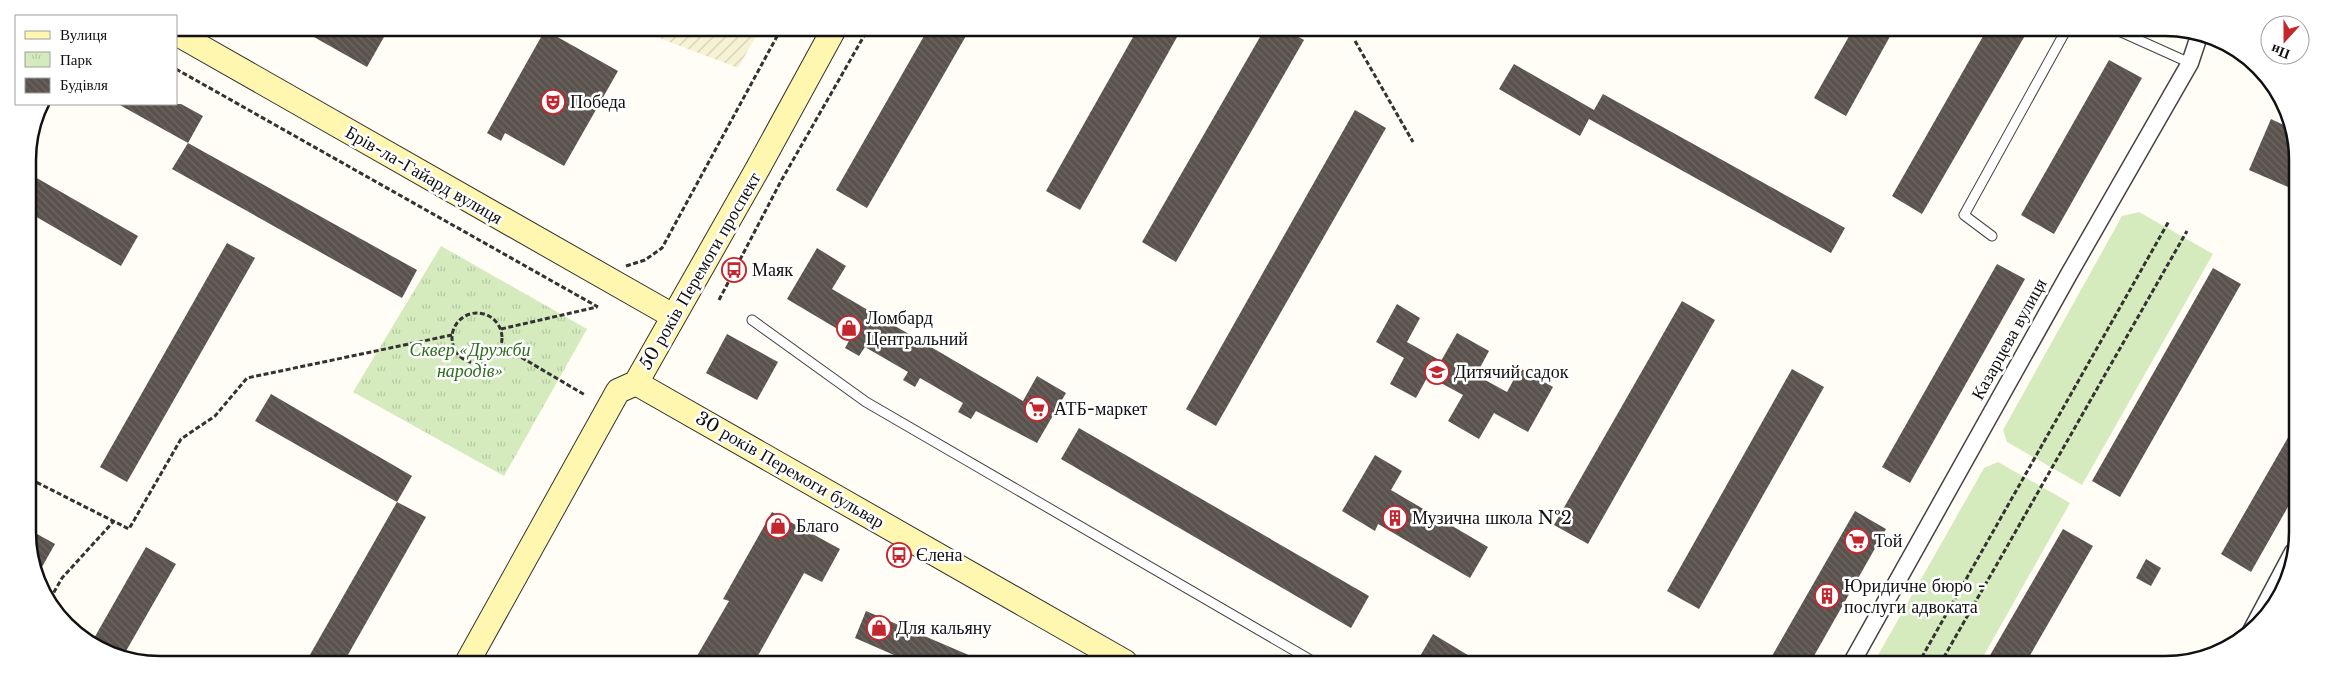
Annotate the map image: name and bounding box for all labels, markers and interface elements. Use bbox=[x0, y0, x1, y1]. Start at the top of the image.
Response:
legend bbox=[15, 15, 178, 105]
north arrow bbox=[2260, 15, 2310, 65]
text: Вулиця bbox=[60, 25, 107, 44]
text: Пн bbox=[2268, 40, 2292, 64]
text: Парк bbox=[60, 50, 93, 69]
text: Будівля bbox=[60, 75, 108, 94]
theatre icon: Победа bbox=[540, 89, 566, 115]
place label: Победа bbox=[570, 91, 626, 113]
street label: Брів-ла-Гайард вулиця bbox=[342, 121, 506, 229]
street label: 50 років Перемоги проспект bbox=[634, 168, 766, 374]
bus stop icon: Маяк bbox=[721, 257, 747, 283]
place label: Маяк bbox=[752, 259, 793, 281]
street label: Казарцева вулиця bbox=[1967, 274, 2051, 404]
place label: Ломбард Центральний bbox=[866, 307, 968, 350]
shop icon: Ломбард Центральний bbox=[836, 315, 862, 341]
park label: Сквер «Дружби народів» bbox=[409, 339, 531, 382]
school or university icon: Дитячий садок bbox=[1424, 359, 1450, 385]
place label: Дитячий садок bbox=[1454, 361, 1569, 383]
supermarket icon: АТБ-маркет bbox=[1024, 396, 1050, 422]
place label: АТБ-маркет bbox=[1054, 398, 1148, 420]
street label: 30 років Перемоги бульвар bbox=[692, 407, 888, 533]
building icon: Музична школа №2 bbox=[1382, 505, 1408, 531]
place label: Музична школа №2 bbox=[1412, 507, 1572, 529]
shop icon: Благо bbox=[765, 513, 791, 539]
place label: Благо bbox=[796, 515, 839, 537]
supermarket icon: Той bbox=[1844, 528, 1870, 554]
place label: Той bbox=[1874, 530, 1903, 552]
bus stop icon: Єлена bbox=[886, 542, 912, 568]
place label: Єлена bbox=[916, 544, 962, 566]
place label: Юридичне бюро - послуги адвоката bbox=[1844, 575, 1986, 618]
building icon: Юридичне бюро - послуги адвоката bbox=[1814, 583, 1840, 609]
shop icon: Для кальяну bbox=[866, 615, 892, 641]
place label: Для кальяну bbox=[896, 617, 991, 639]

